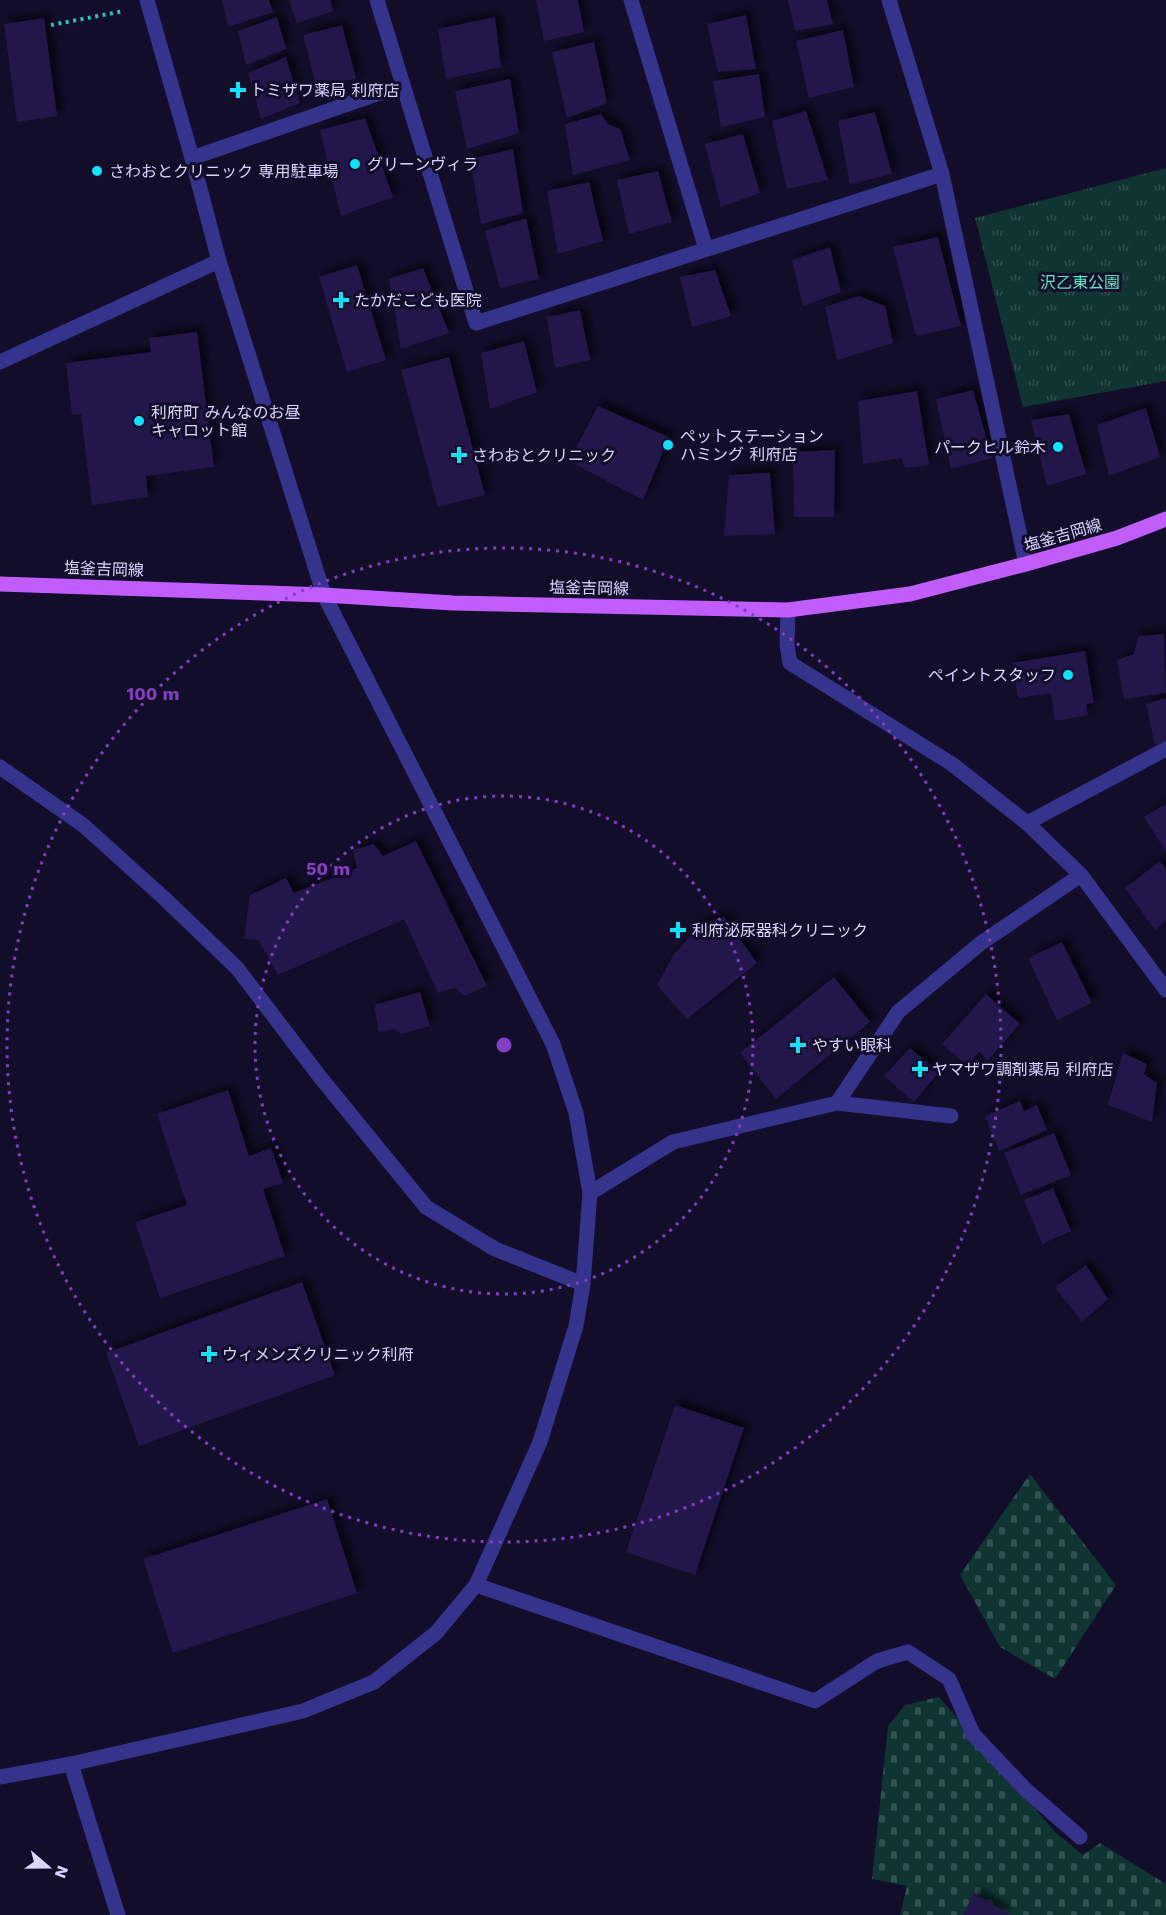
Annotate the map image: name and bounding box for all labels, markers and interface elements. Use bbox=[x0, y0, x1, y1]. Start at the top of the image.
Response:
place label: トミザワ薬局 利府店 bbox=[250, 81, 399, 100]
marker: トミザワ薬局 利府店 bbox=[231, 83, 245, 97]
place label: グリーンヴィラ bbox=[367, 155, 478, 174]
marker: グリーンヴィラ bbox=[348, 157, 362, 171]
place label: さわおとクリニック 専用駐車場 bbox=[109, 162, 338, 181]
marker: さわおとクリニック 専用駐車場 bbox=[90, 164, 104, 178]
park label: 沢乙東公園 bbox=[1040, 273, 1120, 292]
marker: たかだこども医院 bbox=[332, 291, 350, 309]
place label: たかだこども医院 bbox=[354, 291, 482, 310]
place label: 利府町 みんなのお昼 キャロット館 bbox=[151, 403, 300, 440]
marker: 利府町 みんなのお昼 キャロット館 bbox=[132, 414, 146, 428]
place label: ペットステーション ハミング 利府店 bbox=[680, 427, 824, 464]
marker: ペットステーション ハミング 利府店 bbox=[661, 438, 675, 452]
place label: パークヒル鈴木 bbox=[934, 438, 1046, 457]
marker: パークヒル鈴木 bbox=[1051, 440, 1065, 454]
marker: さわおとクリニック bbox=[450, 446, 468, 464]
place label: さわおとクリニック bbox=[472, 446, 616, 465]
street label: 塩釜吉岡線 bbox=[1022, 515, 1104, 555]
street label: 塩釜吉岡線 bbox=[64, 558, 144, 580]
street label: 塩釜吉岡線 bbox=[549, 578, 629, 598]
place label: ペイントスタッフ bbox=[928, 666, 1056, 685]
marker: ペイントスタッフ bbox=[1061, 668, 1075, 682]
text: 100 m bbox=[126, 683, 180, 704]
text: 50 m bbox=[306, 858, 350, 879]
marker: 利府泌尿器科クリニック bbox=[669, 921, 687, 939]
place label: 利府泌尿器科クリニック bbox=[692, 921, 868, 940]
centre of rings bbox=[494, 1035, 514, 1055]
marker: やすい眼科 bbox=[789, 1036, 807, 1054]
place label: やすい眼科 bbox=[812, 1036, 892, 1055]
place label: ヤマザワ調剤薬局 利府店 bbox=[932, 1060, 1113, 1079]
marker: ヤマザワ調剤薬局 利府店 bbox=[913, 1062, 927, 1076]
marker: ウィメンズクリニック利府 bbox=[200, 1345, 218, 1363]
place label: ウィメンズクリニック利府 bbox=[222, 1345, 414, 1364]
north arrow bbox=[18, 1837, 78, 1897]
text: N bbox=[51, 1863, 73, 1881]

